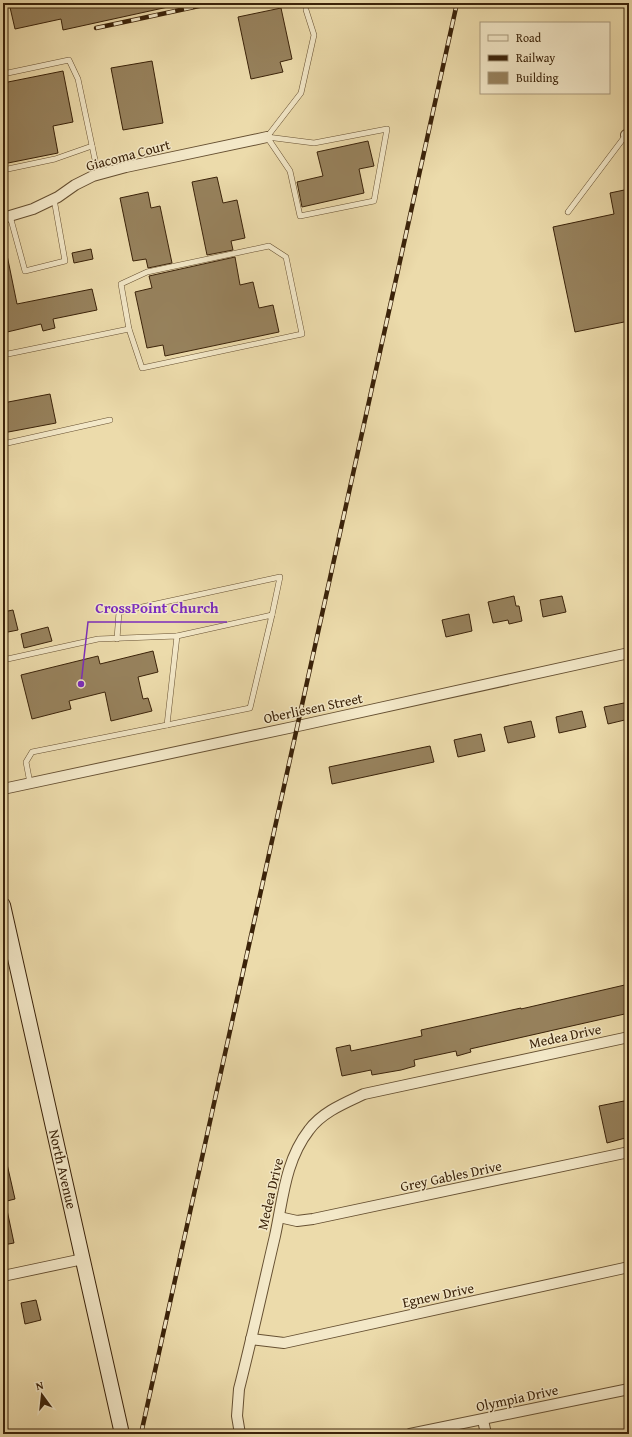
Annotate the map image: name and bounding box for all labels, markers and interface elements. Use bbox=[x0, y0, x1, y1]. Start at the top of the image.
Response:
legend bbox=[480, 22, 610, 94]
text: Road bbox=[516, 29, 542, 46]
text: Railway bbox=[516, 49, 555, 66]
text: Building bbox=[516, 69, 559, 86]
street label: Giacoma Court bbox=[84, 134, 172, 176]
callout: CrossPoint Church bbox=[88, 595, 227, 622]
text: CrossPoint Church bbox=[95, 597, 219, 618]
street label: Oberliesen Street bbox=[262, 688, 365, 728]
street label: Medea Drive bbox=[527, 1019, 603, 1053]
street label: North Avenue bbox=[44, 1127, 82, 1211]
street label: Grey Gables Drive bbox=[398, 1155, 504, 1197]
street label: Medea Drive bbox=[252, 1156, 288, 1232]
street label: Egnew Drive bbox=[400, 1278, 476, 1312]
north arrow bbox=[22, 1375, 62, 1415]
text: N bbox=[34, 1376, 46, 1394]
street label: Olympia Drive bbox=[474, 1379, 560, 1416]

